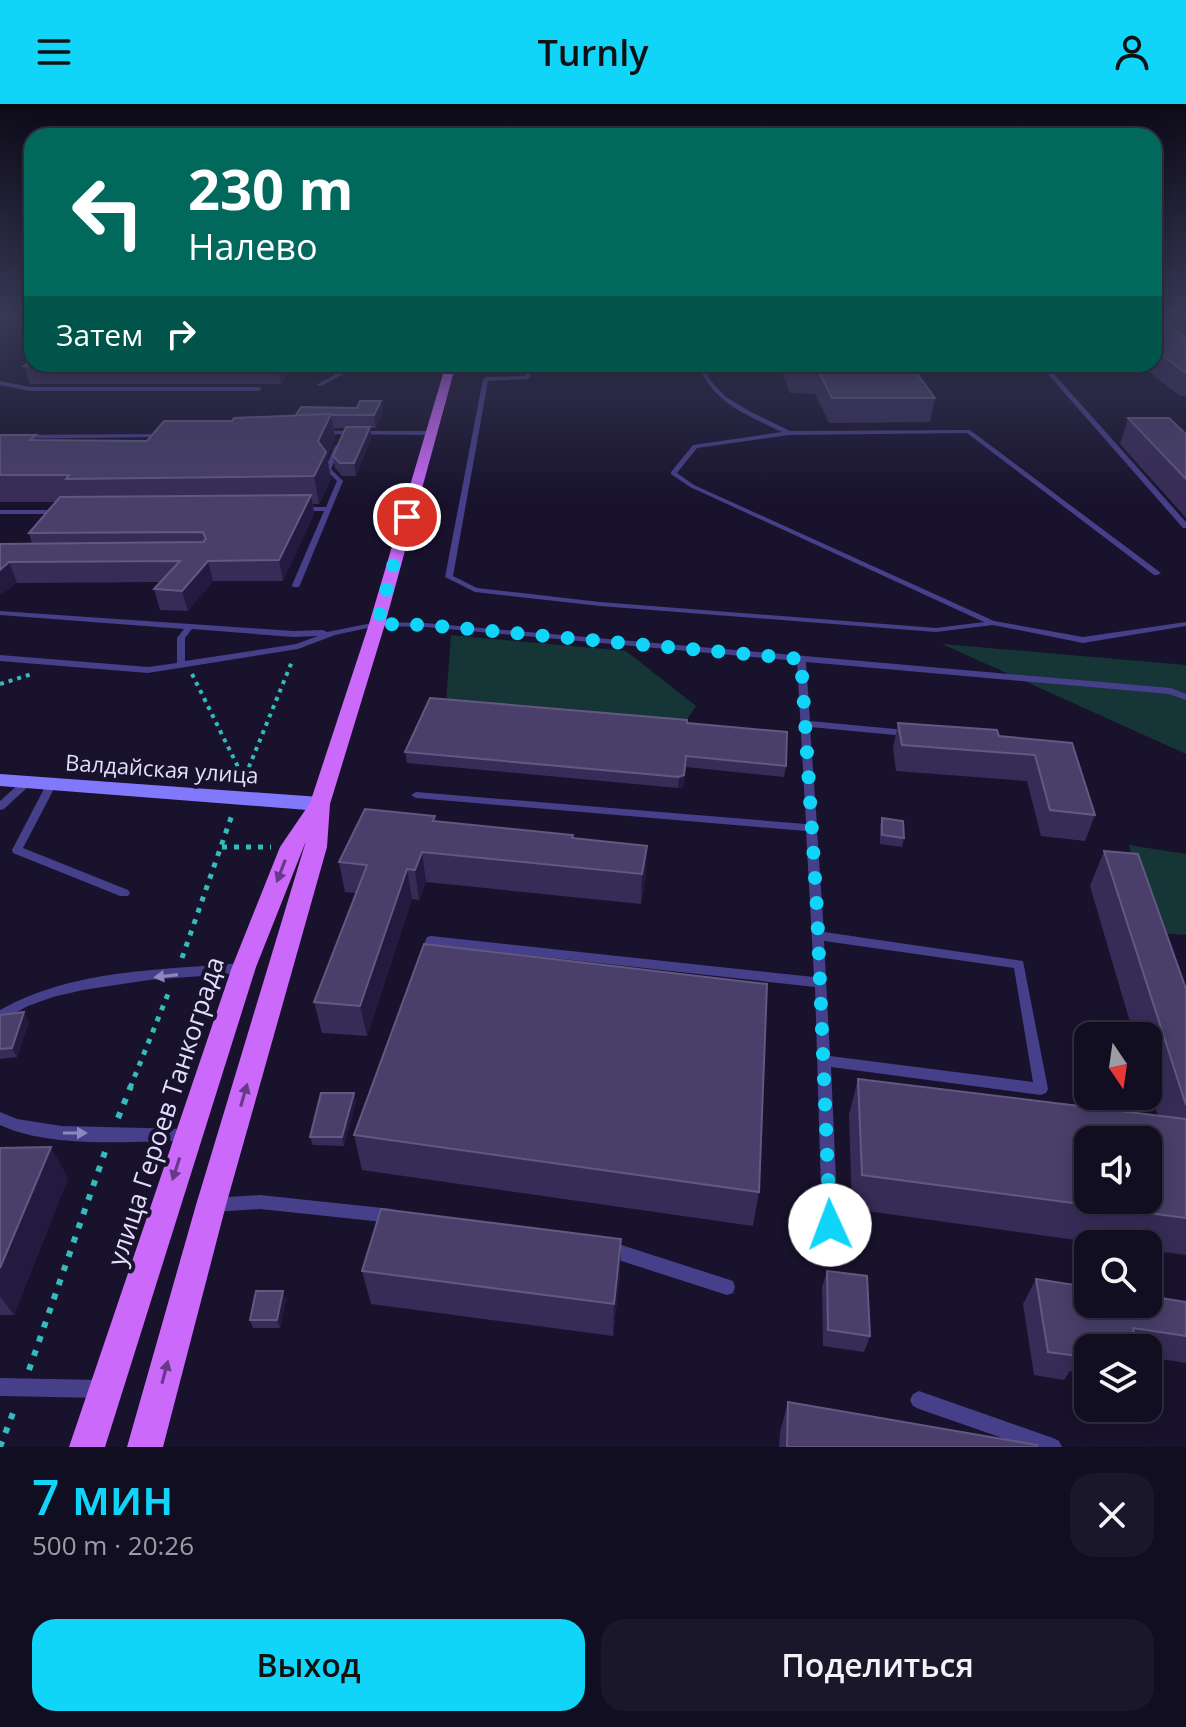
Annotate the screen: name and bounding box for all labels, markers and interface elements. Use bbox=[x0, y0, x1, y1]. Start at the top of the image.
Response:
text: Turnly bbox=[538, 28, 648, 77]
icon: menu bbox=[32, 30, 76, 74]
icon: person bbox=[1110, 30, 1154, 74]
text: 230 m bbox=[188, 150, 354, 226]
icon: left bbox=[56, 160, 160, 264]
text: Налево bbox=[188, 222, 318, 271]
icon: right bbox=[159, 312, 203, 356]
text: Затем bbox=[56, 314, 143, 355]
pin bbox=[373, 483, 441, 551]
icon: arrive bbox=[385, 495, 429, 539]
street label: Валдайская улица bbox=[64, 746, 260, 790]
one-way arrow bbox=[274, 859, 287, 883]
street label: улица Героев Танкограда bbox=[98, 952, 232, 1270]
one-way arrow bbox=[153, 969, 178, 982]
north arrow bbox=[1074, 1022, 1162, 1110]
map controls bbox=[1074, 1022, 1162, 1422]
one-way arrow bbox=[238, 1082, 250, 1107]
button: sound bbox=[1074, 1126, 1162, 1214]
one-way arrow bbox=[63, 1127, 88, 1139]
one-way arrow bbox=[170, 1157, 182, 1181]
position arrow bbox=[788, 1183, 872, 1267]
button: search bbox=[1074, 1230, 1162, 1318]
button: layers bbox=[1074, 1334, 1162, 1422]
one-way arrow bbox=[160, 1359, 172, 1384]
text: 7 мин bbox=[32, 1464, 173, 1529]
button: close bbox=[1070, 1473, 1154, 1557]
text: 500 m · 20:26 bbox=[32, 1527, 194, 1563]
button: Выход bbox=[32, 1619, 585, 1711]
button: Поделиться bbox=[601, 1619, 1154, 1711]

